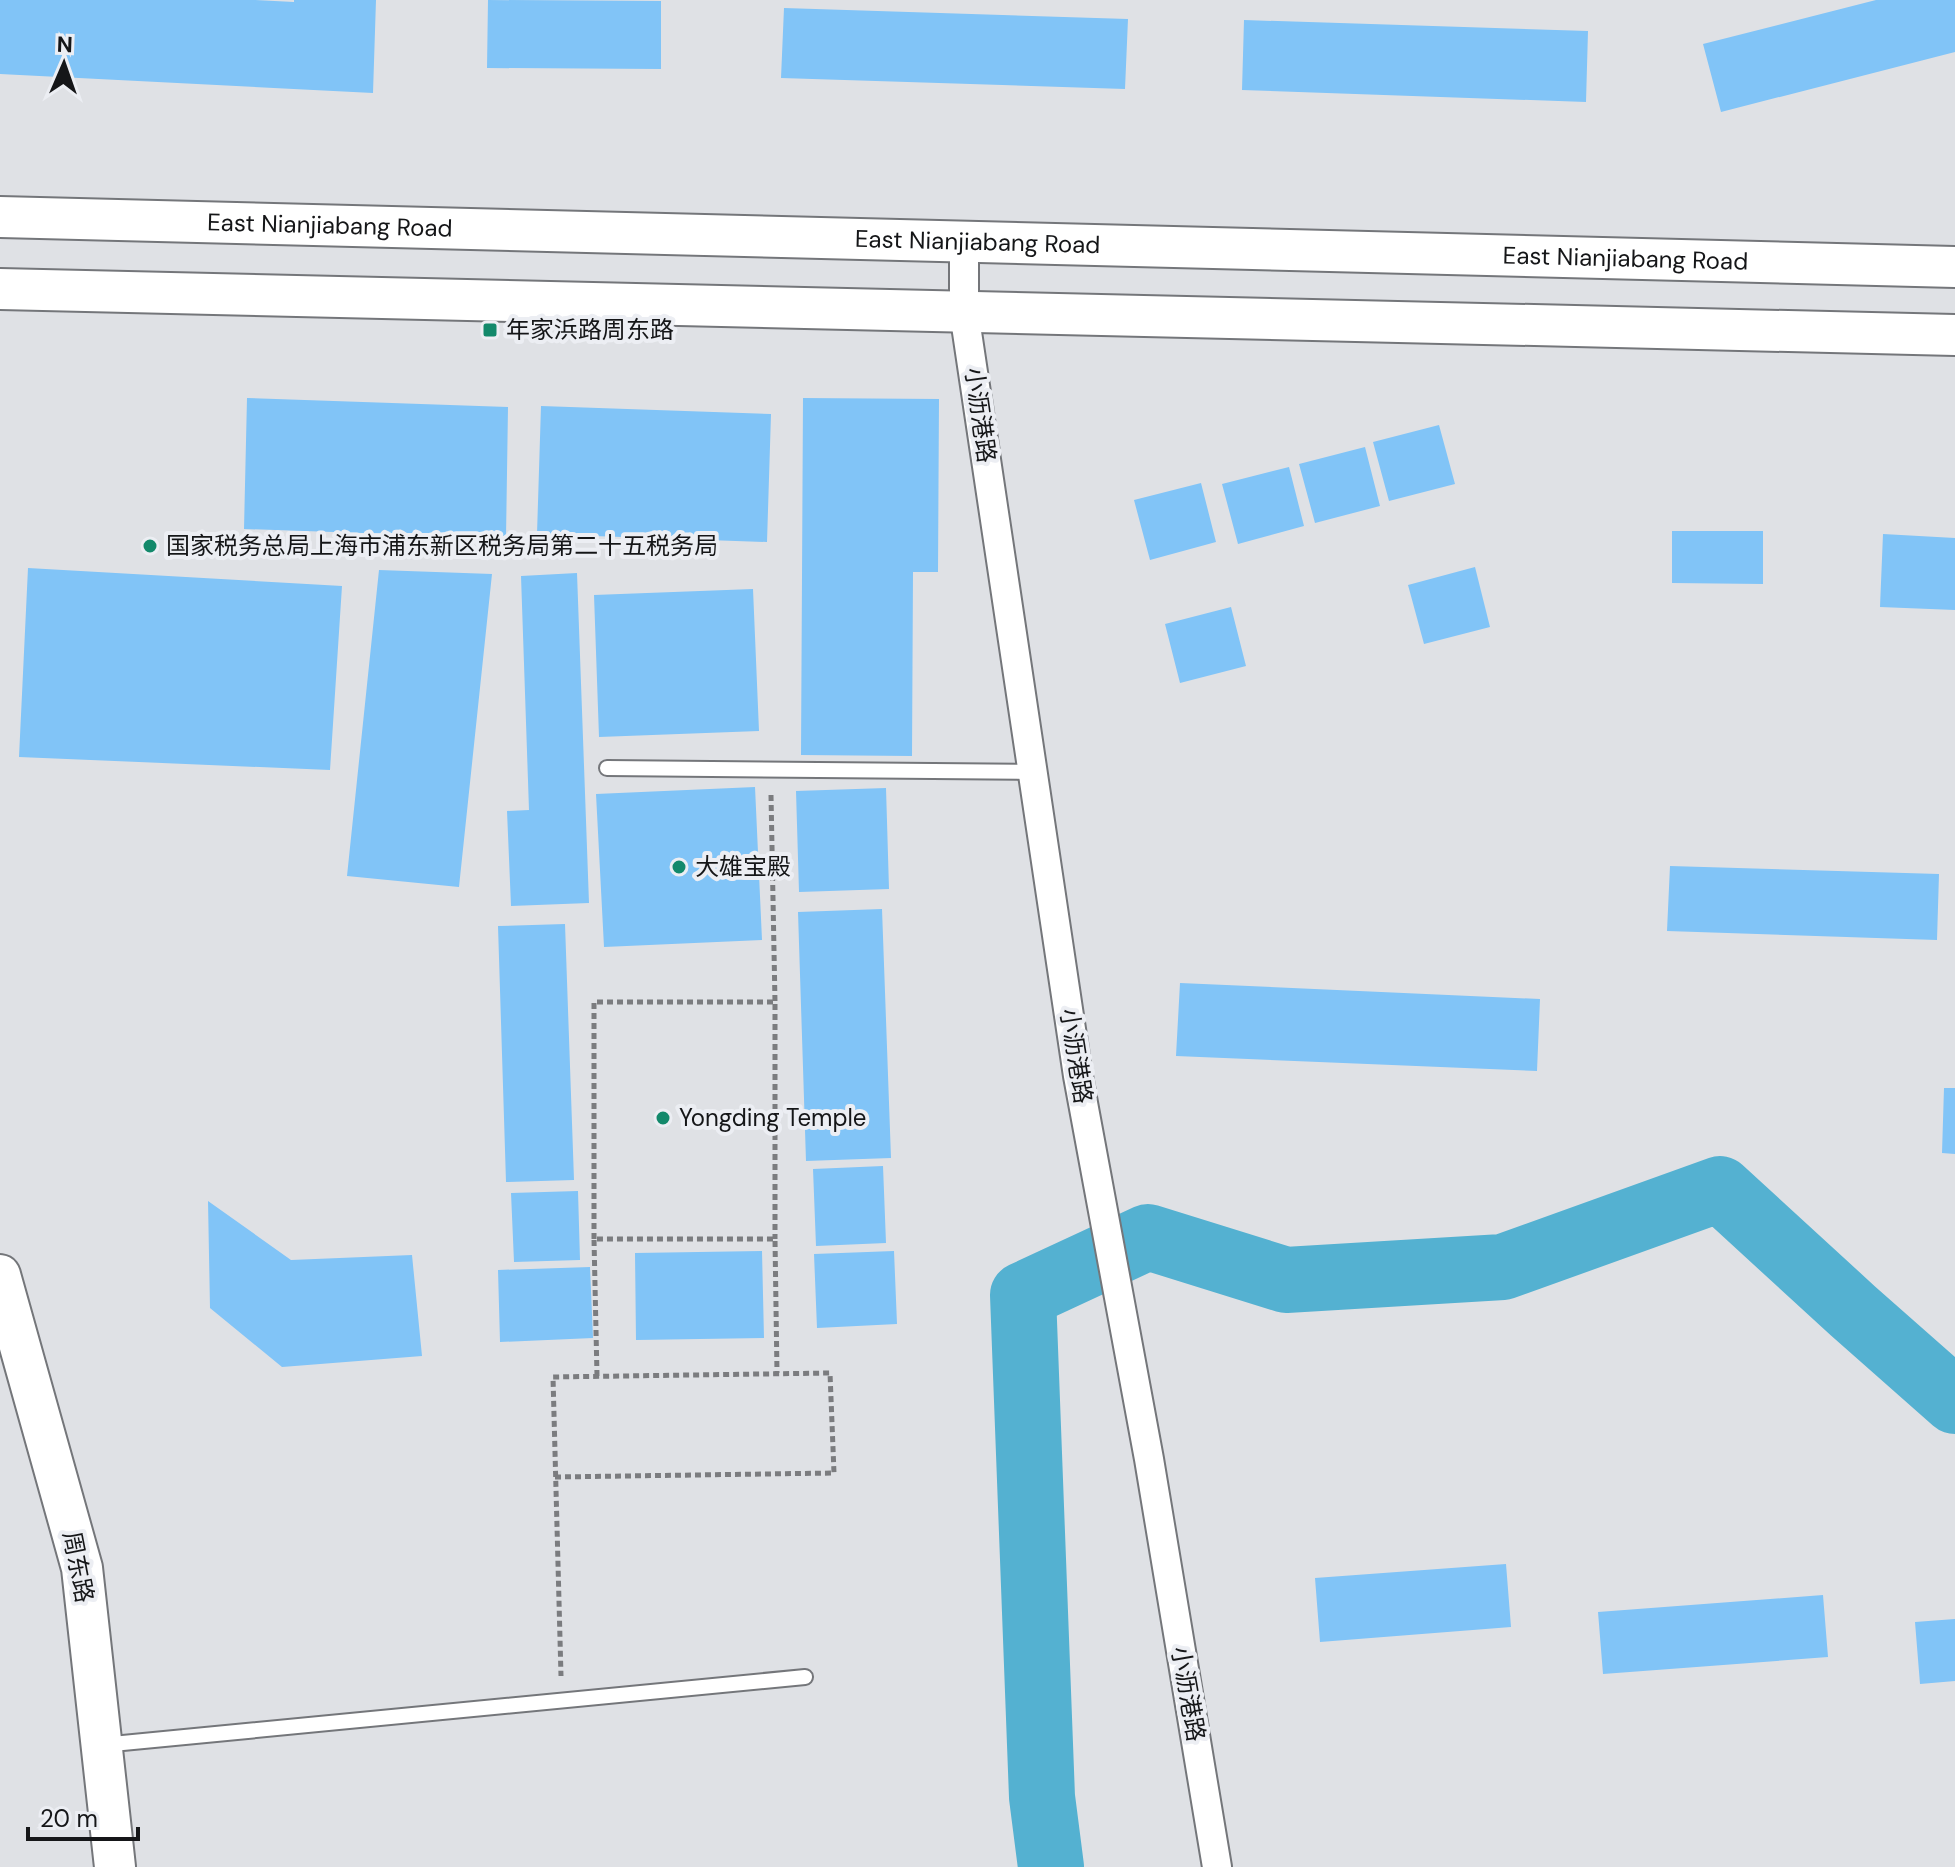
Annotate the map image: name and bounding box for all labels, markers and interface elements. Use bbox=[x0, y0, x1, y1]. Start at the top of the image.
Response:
north arrow bbox=[24, 24, 104, 104]
text: N bbox=[56, 30, 73, 59]
street label: East Nianjiabang Road bbox=[207, 206, 453, 244]
street label: East Nianjiabang Road bbox=[855, 223, 1101, 260]
street label: East Nianjiabang Road bbox=[1502, 239, 1749, 277]
place label: 年家浜路周东路 bbox=[506, 314, 674, 345]
marker: 年家浜路周东路 bbox=[481, 321, 499, 339]
street label: 小沥港路 bbox=[958, 365, 1003, 465]
place label: 国家税务总局上海市浦东新区税务局第二十五税务局 bbox=[166, 530, 718, 561]
marker: 国家税务总局上海市浦东新区税务局第二十五税务局 bbox=[141, 537, 159, 555]
place label: 大雄宝殿 bbox=[695, 851, 791, 882]
marker: 大雄宝殿 bbox=[670, 858, 688, 876]
street label: 小沥港路 bbox=[1054, 1006, 1099, 1106]
place label: Yongding Temple bbox=[679, 1102, 866, 1133]
marker: Yongding Temple bbox=[654, 1109, 672, 1127]
street label: 周东路 bbox=[56, 1529, 101, 1605]
street label: 小沥港路 bbox=[1165, 1644, 1212, 1744]
scale bar bbox=[28, 1791, 138, 1841]
text: 20 m bbox=[40, 1803, 98, 1834]

